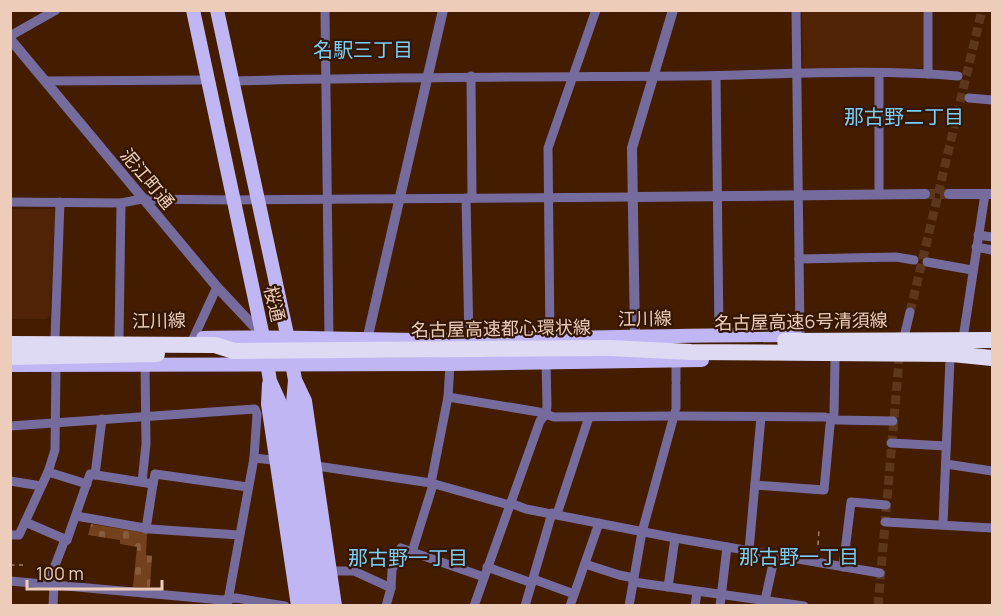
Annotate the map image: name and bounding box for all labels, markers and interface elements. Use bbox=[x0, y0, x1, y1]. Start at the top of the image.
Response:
district label: 名駅三丁目 bbox=[313, 36, 413, 63]
district label: 那古野二丁目 bbox=[844, 103, 964, 130]
street label: 泥江町通 bbox=[115, 143, 180, 214]
street label: 桜通 bbox=[259, 284, 291, 324]
street label: 江川線 bbox=[618, 306, 672, 330]
street label: 名古屋高速6号清須線 bbox=[714, 307, 888, 335]
street label: 江川線 bbox=[132, 308, 186, 332]
street label: 名古屋高速都心環状線 bbox=[411, 314, 591, 342]
district label: 那古野一丁目 bbox=[739, 543, 859, 570]
district label: 那古野一丁目 bbox=[348, 544, 468, 571]
scale bar bbox=[27, 553, 162, 591]
text: 100 m bbox=[36, 561, 84, 585]

